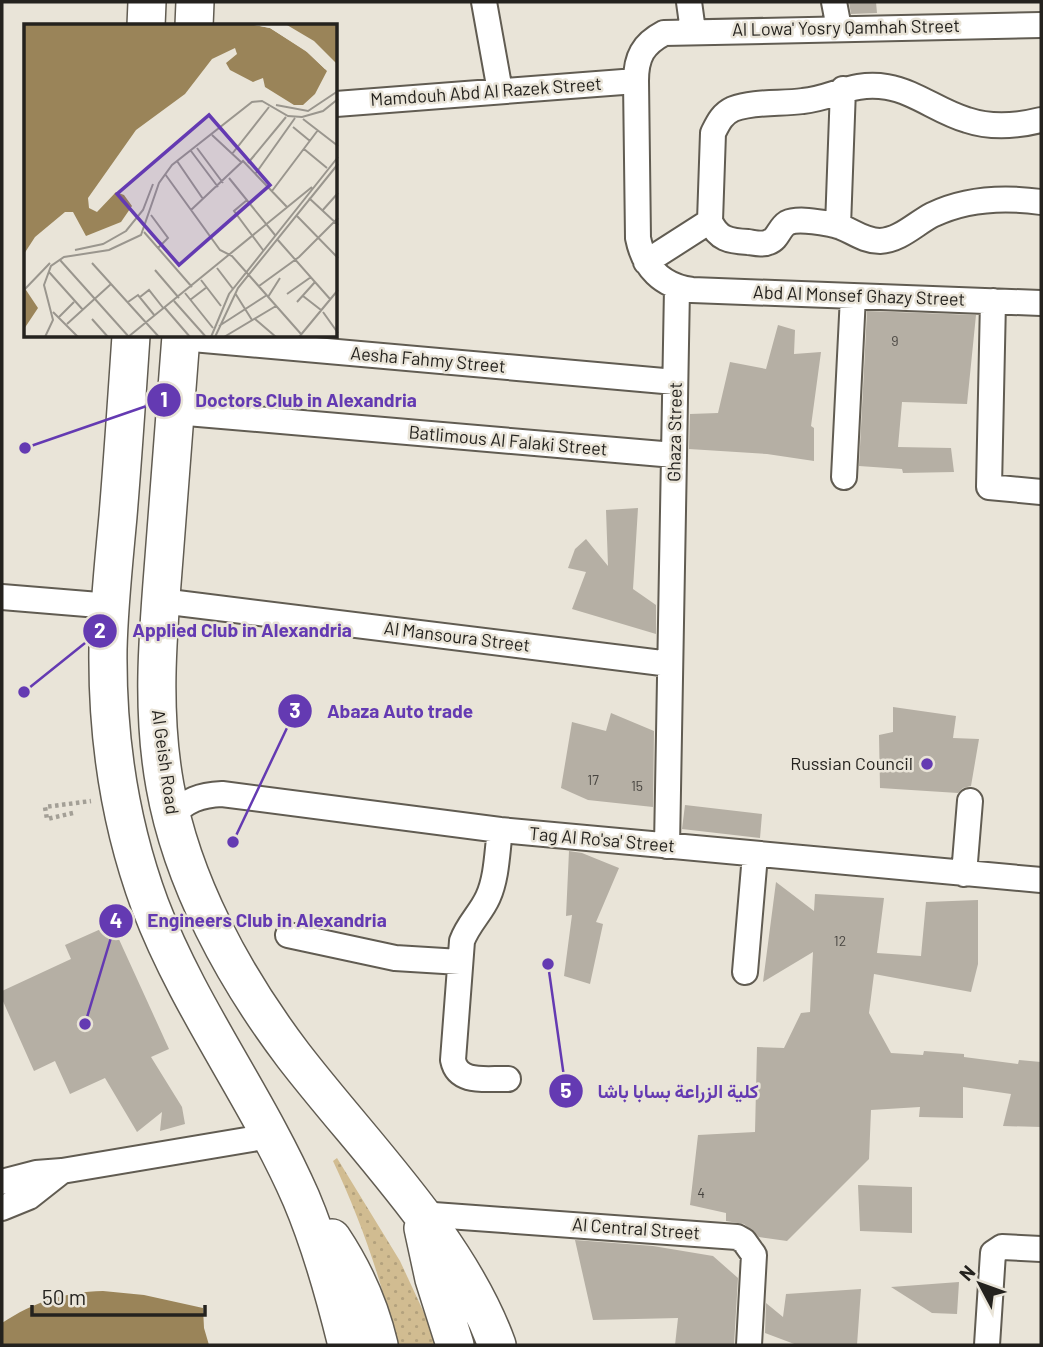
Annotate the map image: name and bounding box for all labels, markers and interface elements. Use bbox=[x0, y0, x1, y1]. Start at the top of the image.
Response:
street label: Al Lowa' Yosry Qamhah Street bbox=[732, 14, 960, 40]
inset map bbox=[24, 24, 338, 338]
street label: Mamdouh Abd Al Razek Street bbox=[370, 72, 602, 110]
street label: Abd Al Monsef Ghazy Street bbox=[753, 280, 965, 310]
house number: 9 bbox=[891, 332, 899, 349]
street label: Aesha Fahmy Street bbox=[350, 341, 507, 377]
callout: Doctors Club in Alexandria bbox=[146, 380, 431, 420]
street label: Ghaza Street bbox=[662, 382, 686, 482]
text: 1 bbox=[160, 386, 168, 411]
text: Doctors Club in Alexandria bbox=[195, 388, 417, 411]
street label: Batlimous Al Falaki Street bbox=[408, 420, 608, 460]
callout: Applied Club in Alexandria bbox=[83, 611, 365, 651]
street label: Al Mansoura Street bbox=[383, 616, 531, 656]
text: 2 bbox=[94, 617, 106, 642]
text: Applied Club in Alexandria bbox=[132, 618, 352, 641]
callout: Abaza Auto trade bbox=[278, 691, 487, 731]
text: 3 bbox=[289, 697, 301, 722]
text: Abaza Auto trade bbox=[327, 699, 473, 722]
street label: Al Geish Road bbox=[148, 708, 184, 816]
place label: Russian Council bbox=[790, 752, 913, 774]
marker: Russian Council bbox=[919, 756, 935, 772]
house number: 17 bbox=[587, 771, 599, 788]
house number: 15 bbox=[631, 777, 643, 794]
street label: Tag Al Ro'sa' Street bbox=[528, 822, 676, 856]
callout: Engineers Club in Alexandria bbox=[99, 901, 401, 941]
text: 4 bbox=[110, 907, 122, 932]
text: Engineers Club in Alexandria bbox=[147, 908, 387, 931]
house number: 12 bbox=[834, 932, 846, 949]
callout: كلية الزراعة بسابا باشا bbox=[549, 1071, 773, 1111]
text: 5 bbox=[560, 1077, 572, 1102]
text: كلية الزراعة بسابا باشا bbox=[597, 1079, 759, 1104]
house number: 4 bbox=[697, 1184, 705, 1201]
street label: Al Central Street bbox=[571, 1213, 701, 1243]
north arrow bbox=[945, 1249, 1015, 1319]
text: N bbox=[954, 1260, 980, 1285]
scale bar bbox=[32, 1274, 205, 1318]
text: 50 m bbox=[42, 1284, 86, 1309]

